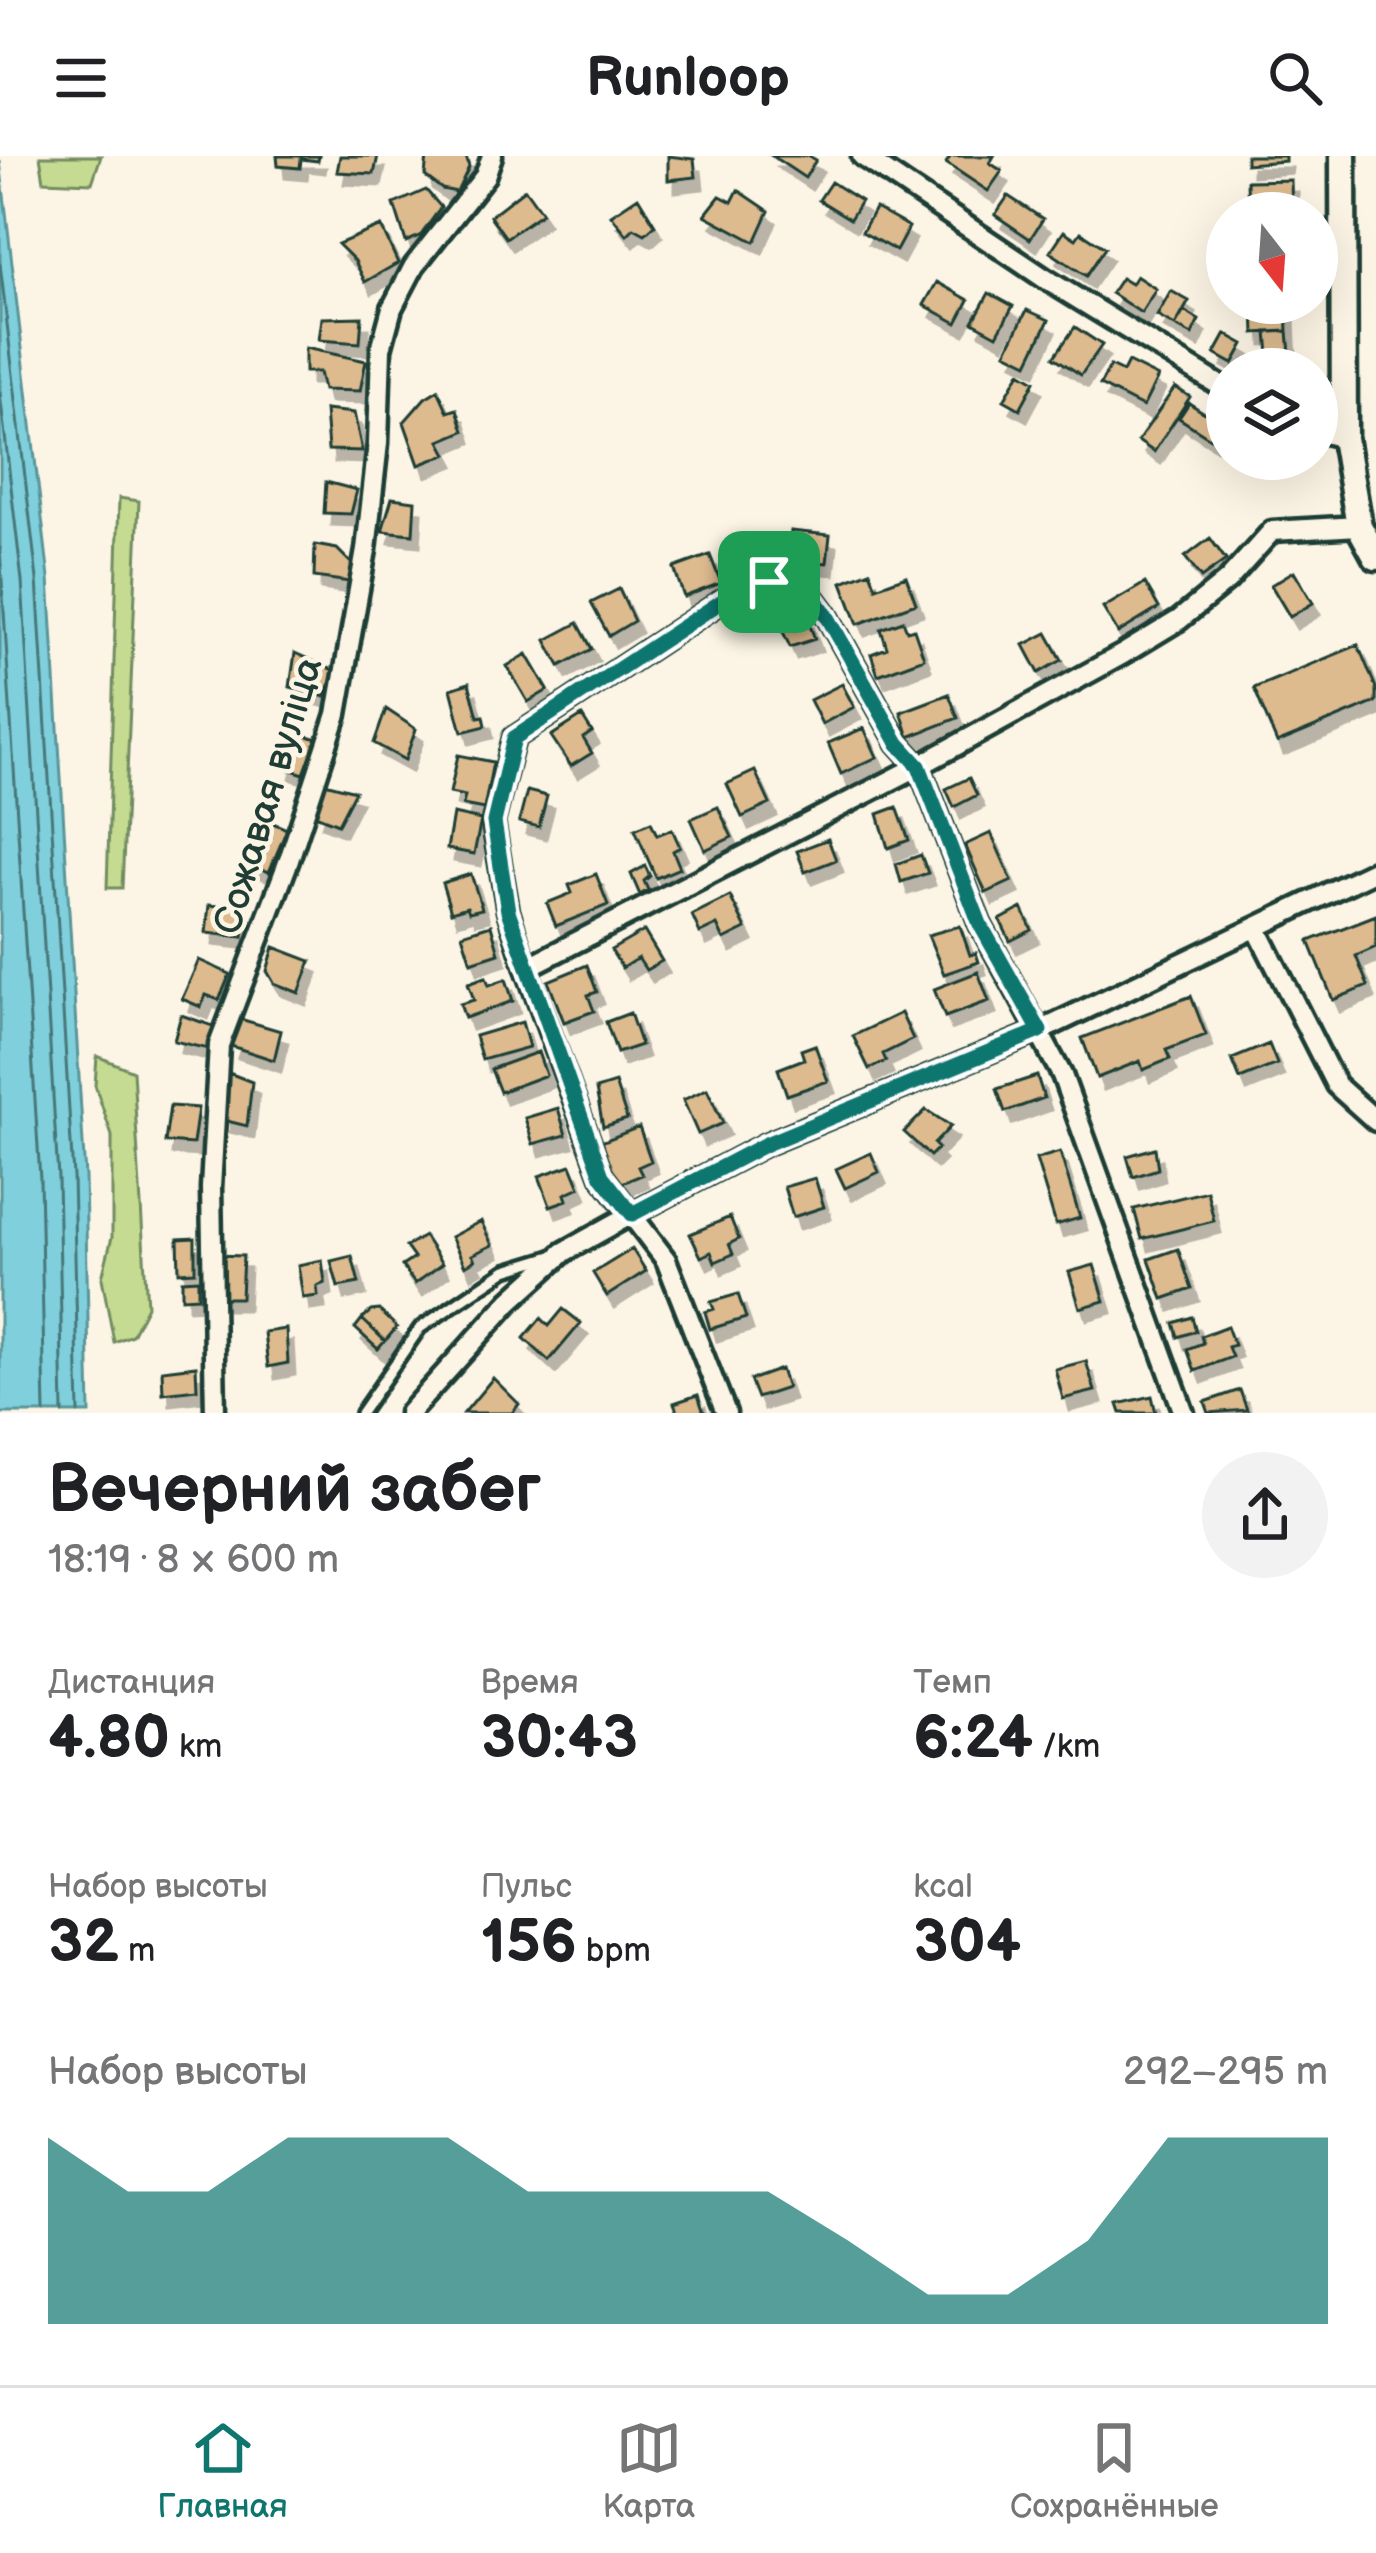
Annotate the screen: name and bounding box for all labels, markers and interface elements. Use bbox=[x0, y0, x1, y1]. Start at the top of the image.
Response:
icon: menu bbox=[48, 45, 114, 111]
icon: search bbox=[1262, 45, 1328, 111]
text: Runloop bbox=[586, 46, 790, 111]
north arrow bbox=[1206, 192, 1338, 324]
map controls bbox=[1206, 192, 1338, 480]
button: layers bbox=[1206, 348, 1338, 480]
pin bbox=[718, 531, 820, 633]
icon: arrive bbox=[736, 549, 802, 615]
street label: Сожавая вуліца bbox=[205, 652, 333, 940]
text: Вечерний забег bbox=[48, 1452, 541, 1531]
button: share bbox=[1202, 1452, 1328, 1578]
text: 18:19 · 8 × 600 m bbox=[48, 1537, 339, 1584]
text: Дистанция bbox=[48, 1663, 215, 1703]
text: Время bbox=[481, 1663, 579, 1703]
text: Темп bbox=[913, 1663, 992, 1703]
text: 4.80 bbox=[48, 1703, 170, 1775]
text: 30:43 bbox=[481, 1703, 638, 1775]
text: 6:24 bbox=[913, 1703, 1033, 1775]
text: km bbox=[170, 1727, 222, 1767]
text: /km bbox=[1033, 1727, 1100, 1767]
text: Набор высоты bbox=[48, 1867, 268, 1907]
text: Пульс bbox=[481, 1867, 572, 1907]
text: kcal bbox=[913, 1867, 973, 1907]
text: 32 bbox=[48, 1907, 119, 1979]
text: 156 bbox=[481, 1907, 577, 1979]
text: 304 bbox=[913, 1907, 1021, 1979]
text: m bbox=[119, 1931, 155, 1971]
text: bpm bbox=[577, 1931, 651, 1971]
text: Набор высоты bbox=[48, 2049, 308, 2096]
text: 292–295 m bbox=[1123, 2049, 1328, 2096]
tab: Главная bbox=[157, 2415, 288, 2527]
tab: Карта bbox=[602, 2415, 695, 2527]
tab: Сохранённые bbox=[1010, 2415, 1219, 2527]

